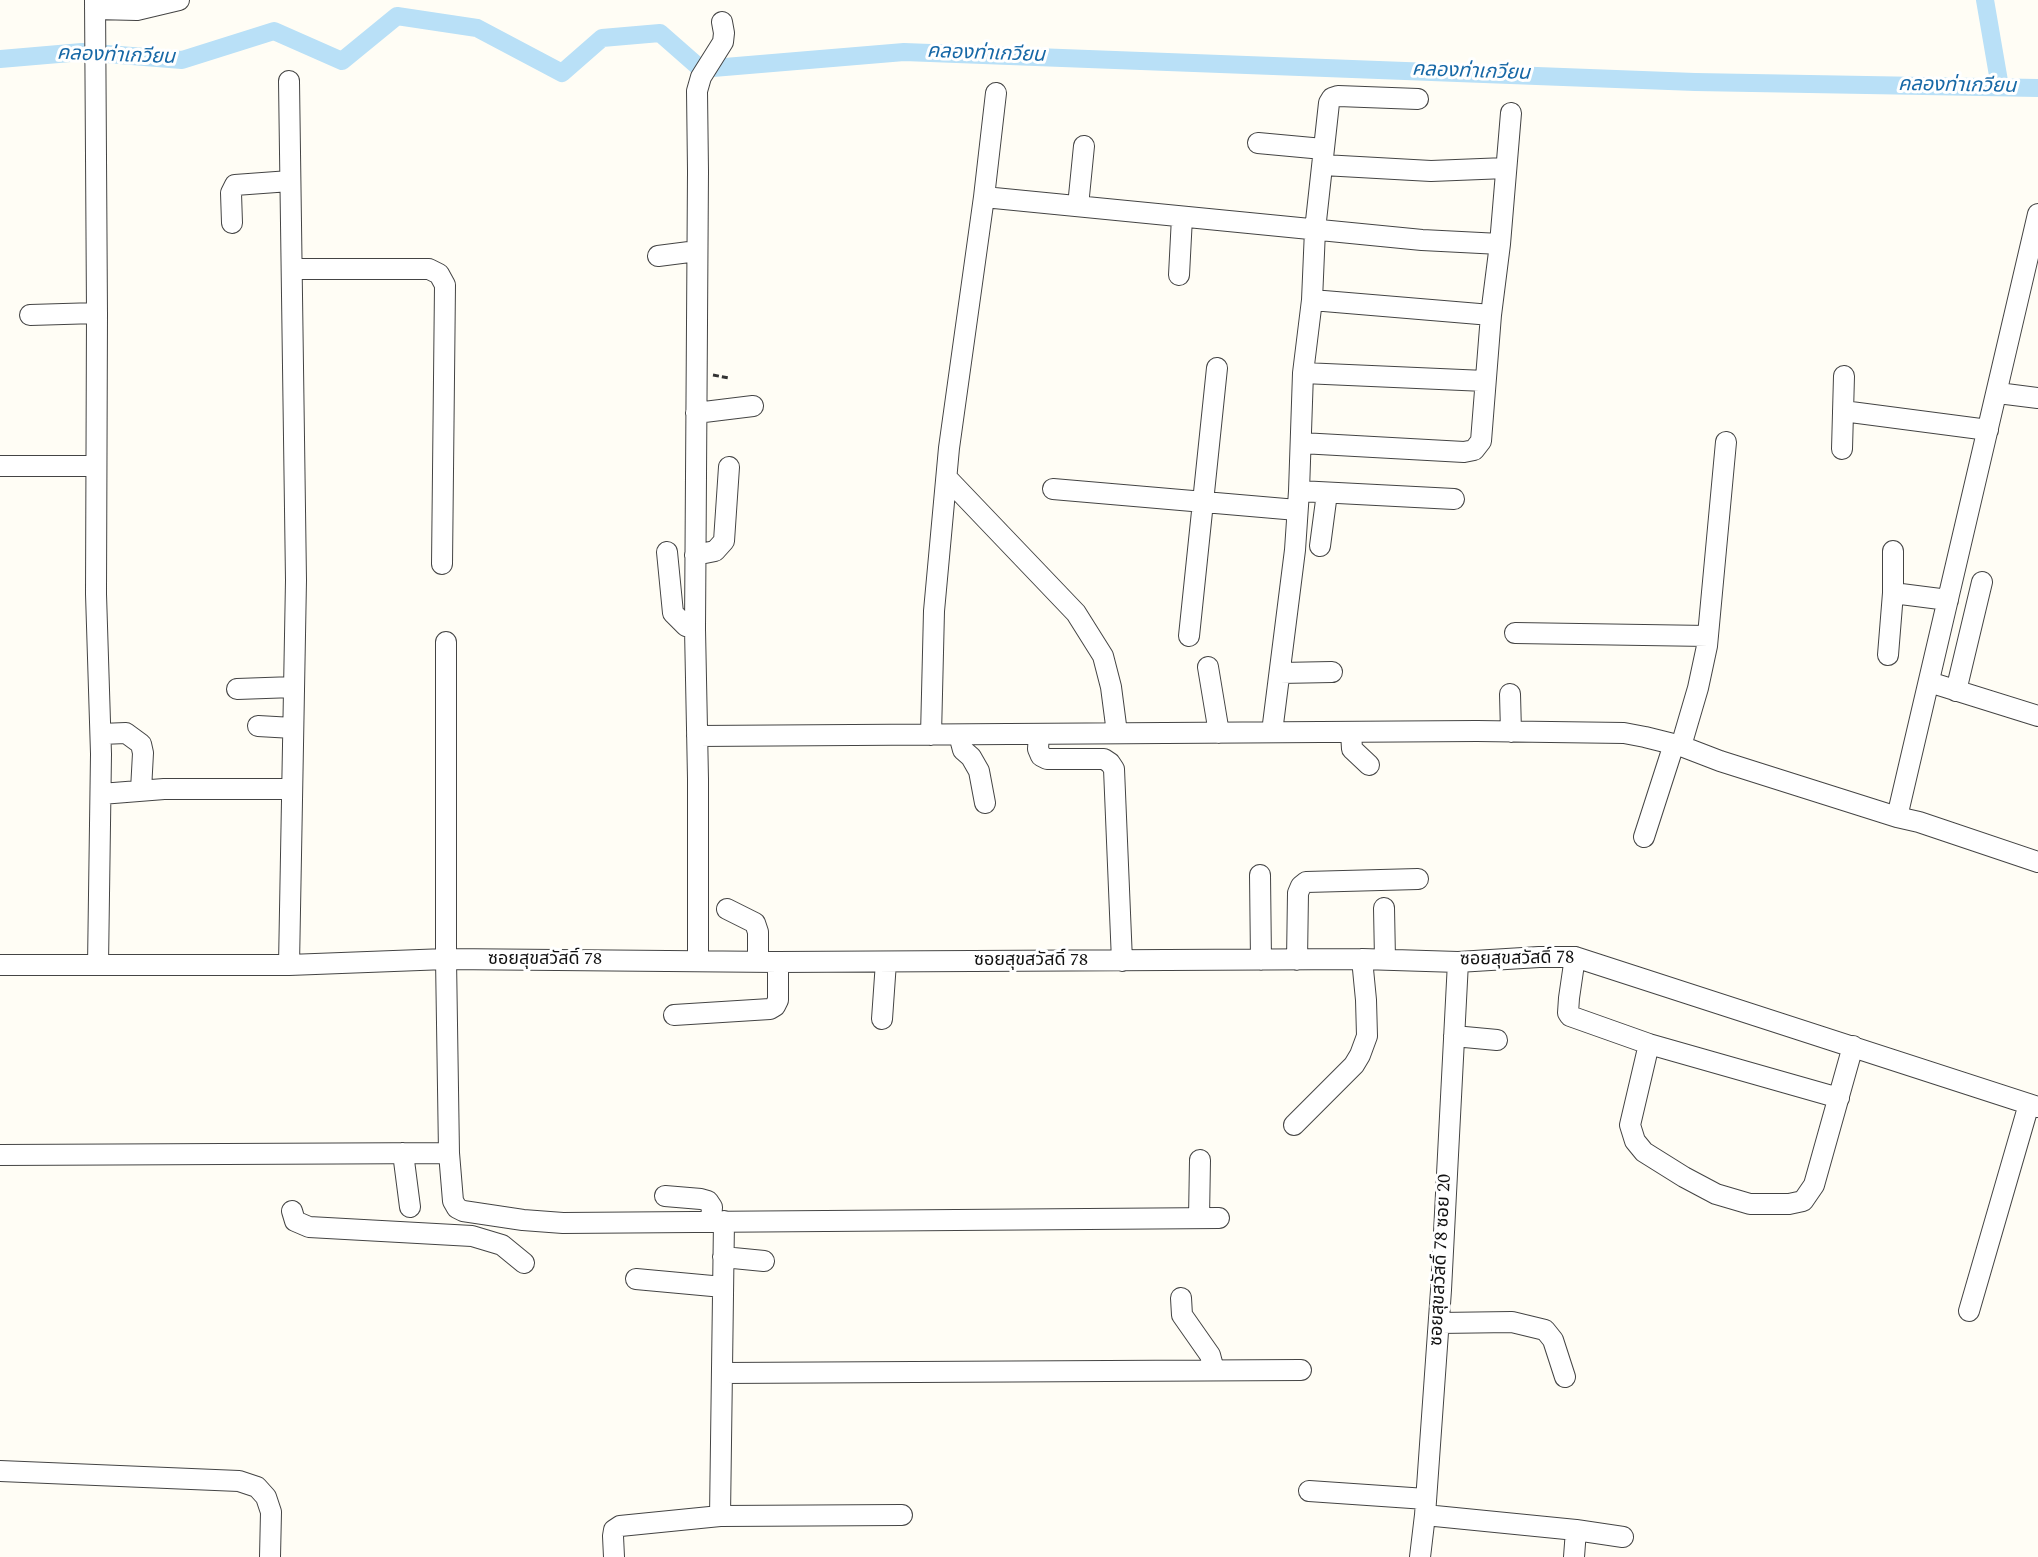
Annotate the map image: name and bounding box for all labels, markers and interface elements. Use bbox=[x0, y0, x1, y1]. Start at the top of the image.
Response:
water label: คลองท่าเกวียน bbox=[927, 41, 1045, 69]
water label: คลองท่าเกวียน bbox=[57, 43, 175, 71]
water label: คลองท่าเกวียน bbox=[1412, 59, 1530, 87]
water label: คลองท่าเกวียน bbox=[1898, 74, 2016, 100]
street label: ซอยสุขสวัสดิ์ 78 bbox=[1460, 948, 1574, 972]
street label: ซอยสุขสวัสดิ์ 78 bbox=[488, 949, 602, 971]
street label: ซอยสุขสวัสดิ์ 78 bbox=[974, 950, 1088, 972]
street label: ซอยสุขสวัสดิ์ 78 ซอย 20 bbox=[1427, 1173, 1457, 1347]

